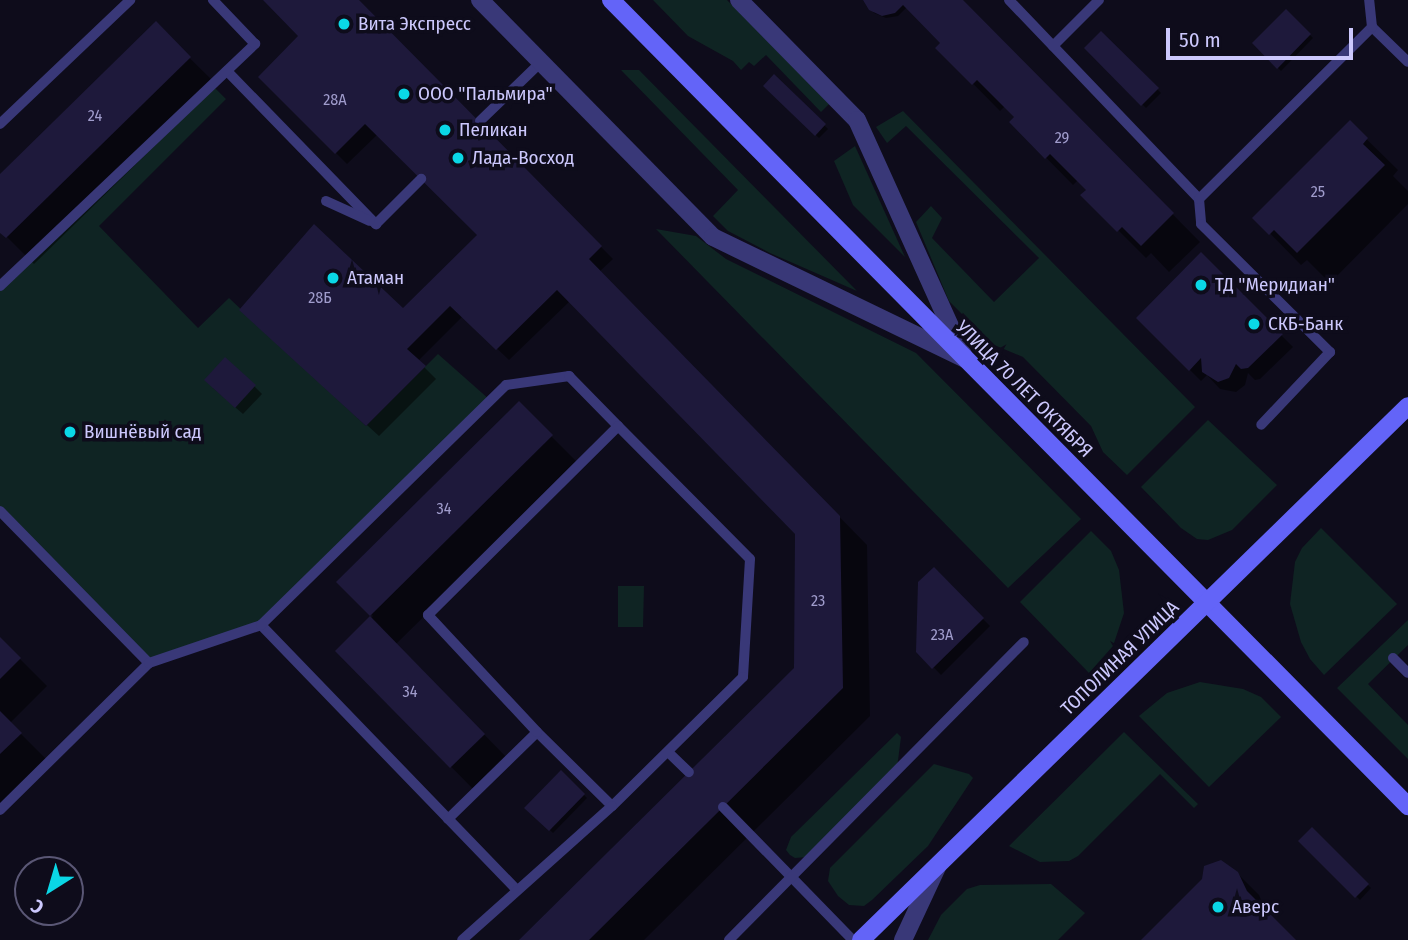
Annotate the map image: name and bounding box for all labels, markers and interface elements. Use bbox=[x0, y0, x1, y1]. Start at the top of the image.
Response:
place label: Вита Экспресс bbox=[358, 13, 471, 35]
scale bar bbox=[1170, 14, 1357, 58]
marker: Вита Экспресс bbox=[336, 16, 352, 32]
text: 50 m bbox=[1179, 27, 1221, 53]
place label: ООО "Пальмира" bbox=[418, 83, 553, 105]
marker: ООО "Пальмира" bbox=[396, 86, 412, 102]
house number: 28А bbox=[323, 90, 347, 110]
house number: 24 bbox=[88, 106, 102, 126]
place label: Пеликан bbox=[459, 119, 528, 141]
marker: Пеликан bbox=[437, 122, 453, 138]
house number: 29 bbox=[1055, 128, 1069, 148]
place label: Лада-Восход bbox=[472, 147, 574, 169]
marker: Лада-Восход bbox=[450, 150, 466, 166]
house number: 25 bbox=[1311, 182, 1325, 202]
place label: Атаман bbox=[347, 267, 404, 289]
marker: Атаман bbox=[325, 270, 341, 286]
place label: ТД "Меридиан" bbox=[1215, 274, 1335, 296]
marker: ТД "Меридиан" bbox=[1193, 277, 1209, 293]
house number: 28Б bbox=[308, 288, 332, 308]
place label: СКБ-Банк bbox=[1268, 313, 1343, 335]
street label: УЛИЦА 70 ЛЕТ ОКТЯБРЯ bbox=[951, 316, 1097, 462]
marker: СКБ-Банк bbox=[1246, 316, 1262, 332]
place label: Вишнёвый сад bbox=[84, 421, 201, 443]
marker: Вишнёвый сад bbox=[62, 424, 78, 440]
house number: 34 bbox=[437, 499, 451, 519]
house number: 23 bbox=[811, 591, 825, 611]
street label: ТОПОЛИНАЯ УЛИЦА bbox=[1056, 596, 1184, 720]
house number: 23А bbox=[931, 625, 953, 645]
house number: 34 bbox=[403, 682, 417, 702]
north arrow bbox=[14, 856, 84, 926]
text: С bbox=[26, 894, 48, 919]
place label: Аверс bbox=[1232, 896, 1279, 918]
marker: Аверс bbox=[1210, 899, 1226, 915]

